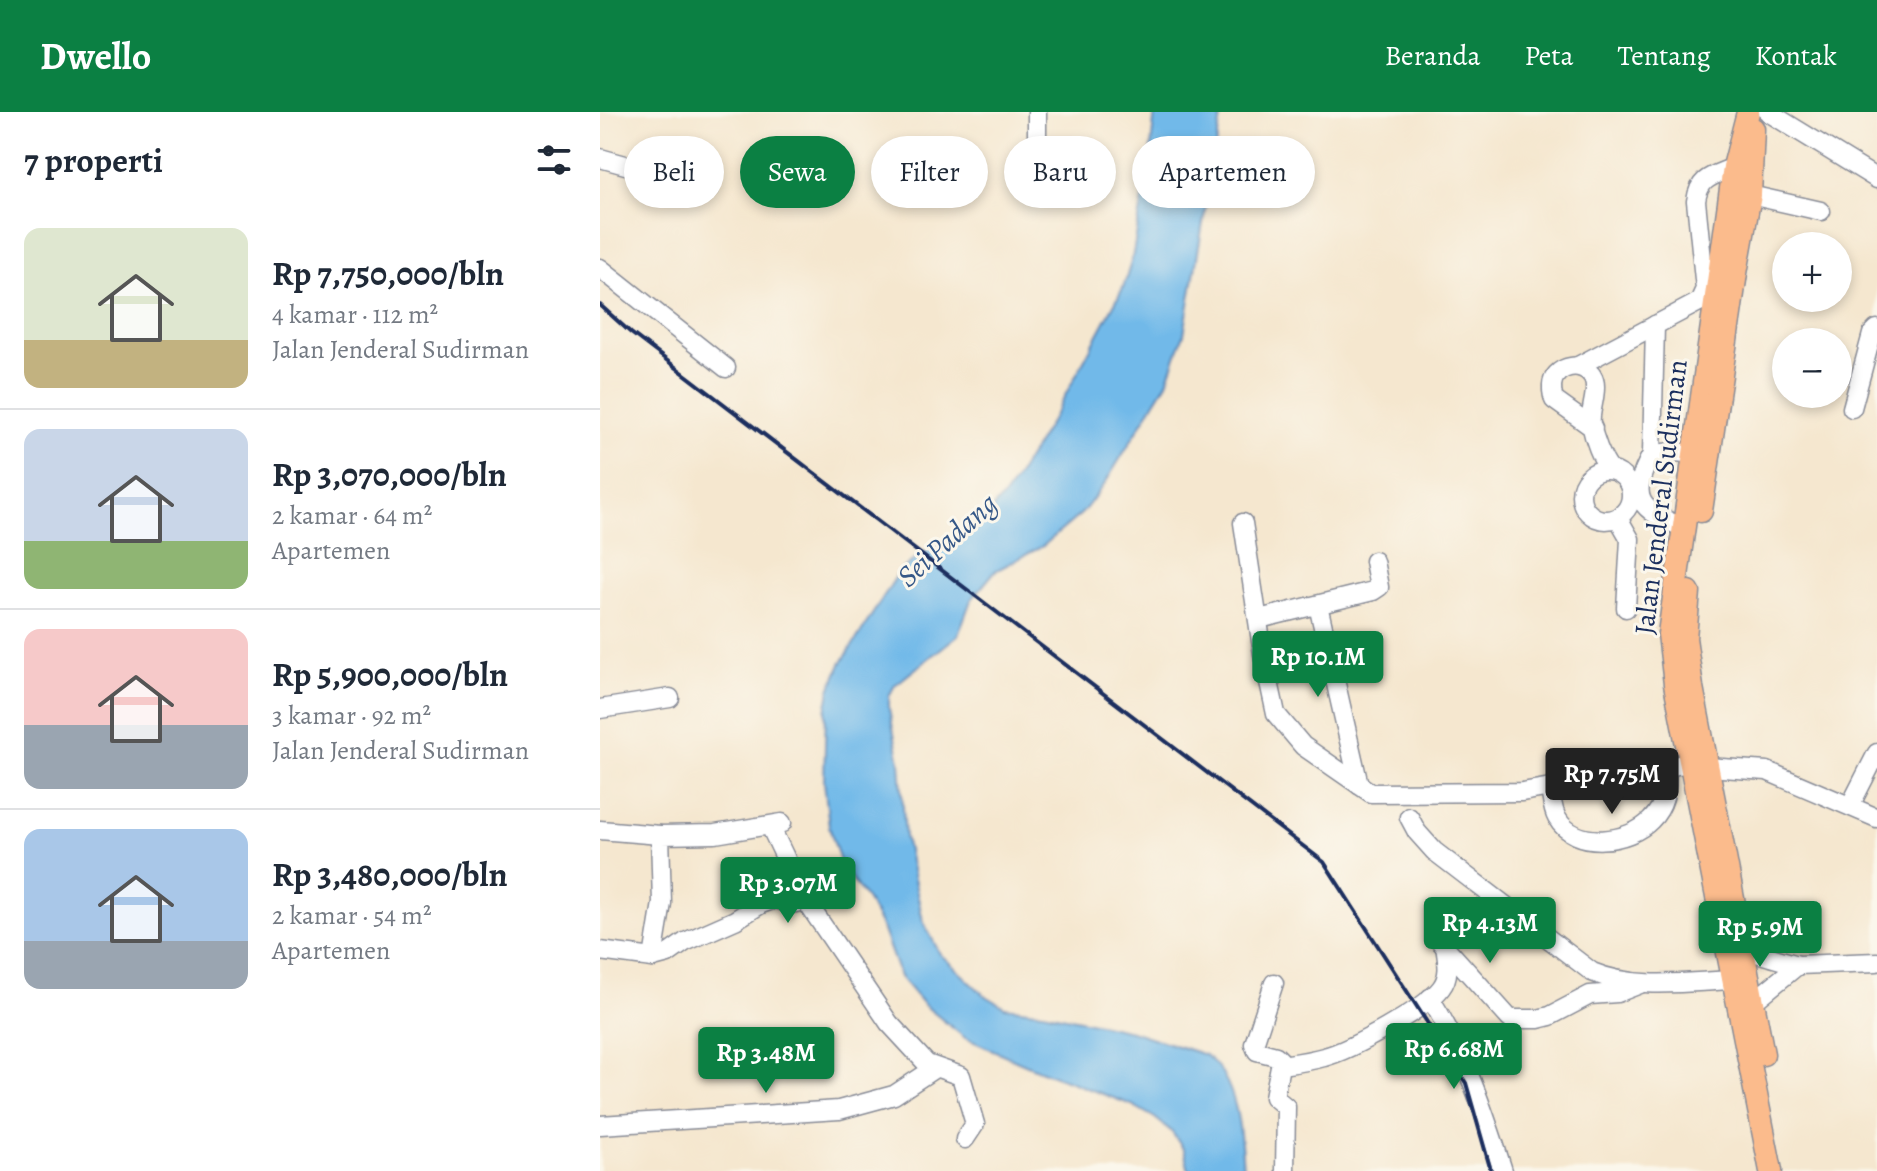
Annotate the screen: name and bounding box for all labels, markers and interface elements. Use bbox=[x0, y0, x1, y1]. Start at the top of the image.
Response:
text: Dwello bbox=[40, 30, 151, 82]
text: Beranda bbox=[1385, 37, 1481, 75]
text: Peta bbox=[1525, 37, 1574, 75]
text: Tentang bbox=[1618, 37, 1711, 75]
text: Kontak bbox=[1755, 37, 1837, 75]
chip: Beli bbox=[624, 136, 724, 208]
chip: Sewa bbox=[740, 136, 855, 208]
chip: Filter bbox=[871, 136, 988, 208]
chip: Baru bbox=[1004, 136, 1116, 208]
chip: Apartemen bbox=[1132, 136, 1315, 208]
text: 7 properti bbox=[24, 137, 163, 184]
icon: filters bbox=[532, 138, 576, 182]
map controls bbox=[1772, 232, 1852, 408]
button: + bbox=[1772, 232, 1852, 312]
text: Rp 7,750,000/bln bbox=[272, 250, 504, 297]
icon: home bbox=[88, 260, 184, 356]
text: 4 kamar · 112 m² bbox=[272, 297, 438, 332]
button: − bbox=[1772, 328, 1852, 408]
text: Jalan Jenderal Sudirman bbox=[272, 332, 529, 367]
street label: Jalan Jenderal Sudirman bbox=[1625, 357, 1697, 637]
text: Rp 3,070,000/bln bbox=[272, 451, 507, 498]
icon: home bbox=[88, 461, 184, 557]
water label: Sei Padang bbox=[888, 484, 1006, 596]
text: 2 kamar · 64 m² bbox=[272, 498, 432, 533]
text: Apartemen bbox=[272, 533, 390, 568]
pin: Rp 10.1M bbox=[1235, 631, 1401, 699]
text: Rp 10.1M bbox=[1270, 639, 1366, 674]
text: Rp 5,900,000/bln bbox=[272, 651, 508, 698]
icon: home bbox=[88, 661, 184, 757]
text: 3 kamar · 92 m² bbox=[272, 698, 431, 733]
text: Jalan Jenderal Sudirman bbox=[272, 733, 529, 768]
pin: Rp 7.75M bbox=[1529, 748, 1695, 816]
text: Rp 7.75M bbox=[1564, 756, 1660, 791]
text: Rp 3,480,000/bln bbox=[272, 851, 508, 898]
pin: Rp 3.07M bbox=[705, 857, 871, 925]
icon: home bbox=[88, 861, 184, 957]
text: Rp 3.07M bbox=[738, 865, 838, 900]
pin: Rp 4.13M bbox=[1407, 897, 1573, 965]
text: 2 kamar · 54 m² bbox=[272, 898, 431, 933]
pin: Rp 5.9M bbox=[1686, 901, 1834, 969]
text: Rp 4.13M bbox=[1442, 905, 1538, 940]
text: Rp 5.9M bbox=[1717, 909, 1803, 944]
text: Apartemen bbox=[272, 933, 390, 968]
pin: Rp 6.68M bbox=[1371, 1023, 1537, 1091]
pin: Rp 3.48M bbox=[683, 1027, 849, 1095]
text: Rp 6.68M bbox=[1404, 1031, 1504, 1066]
text: Rp 3.48M bbox=[716, 1035, 816, 1070]

